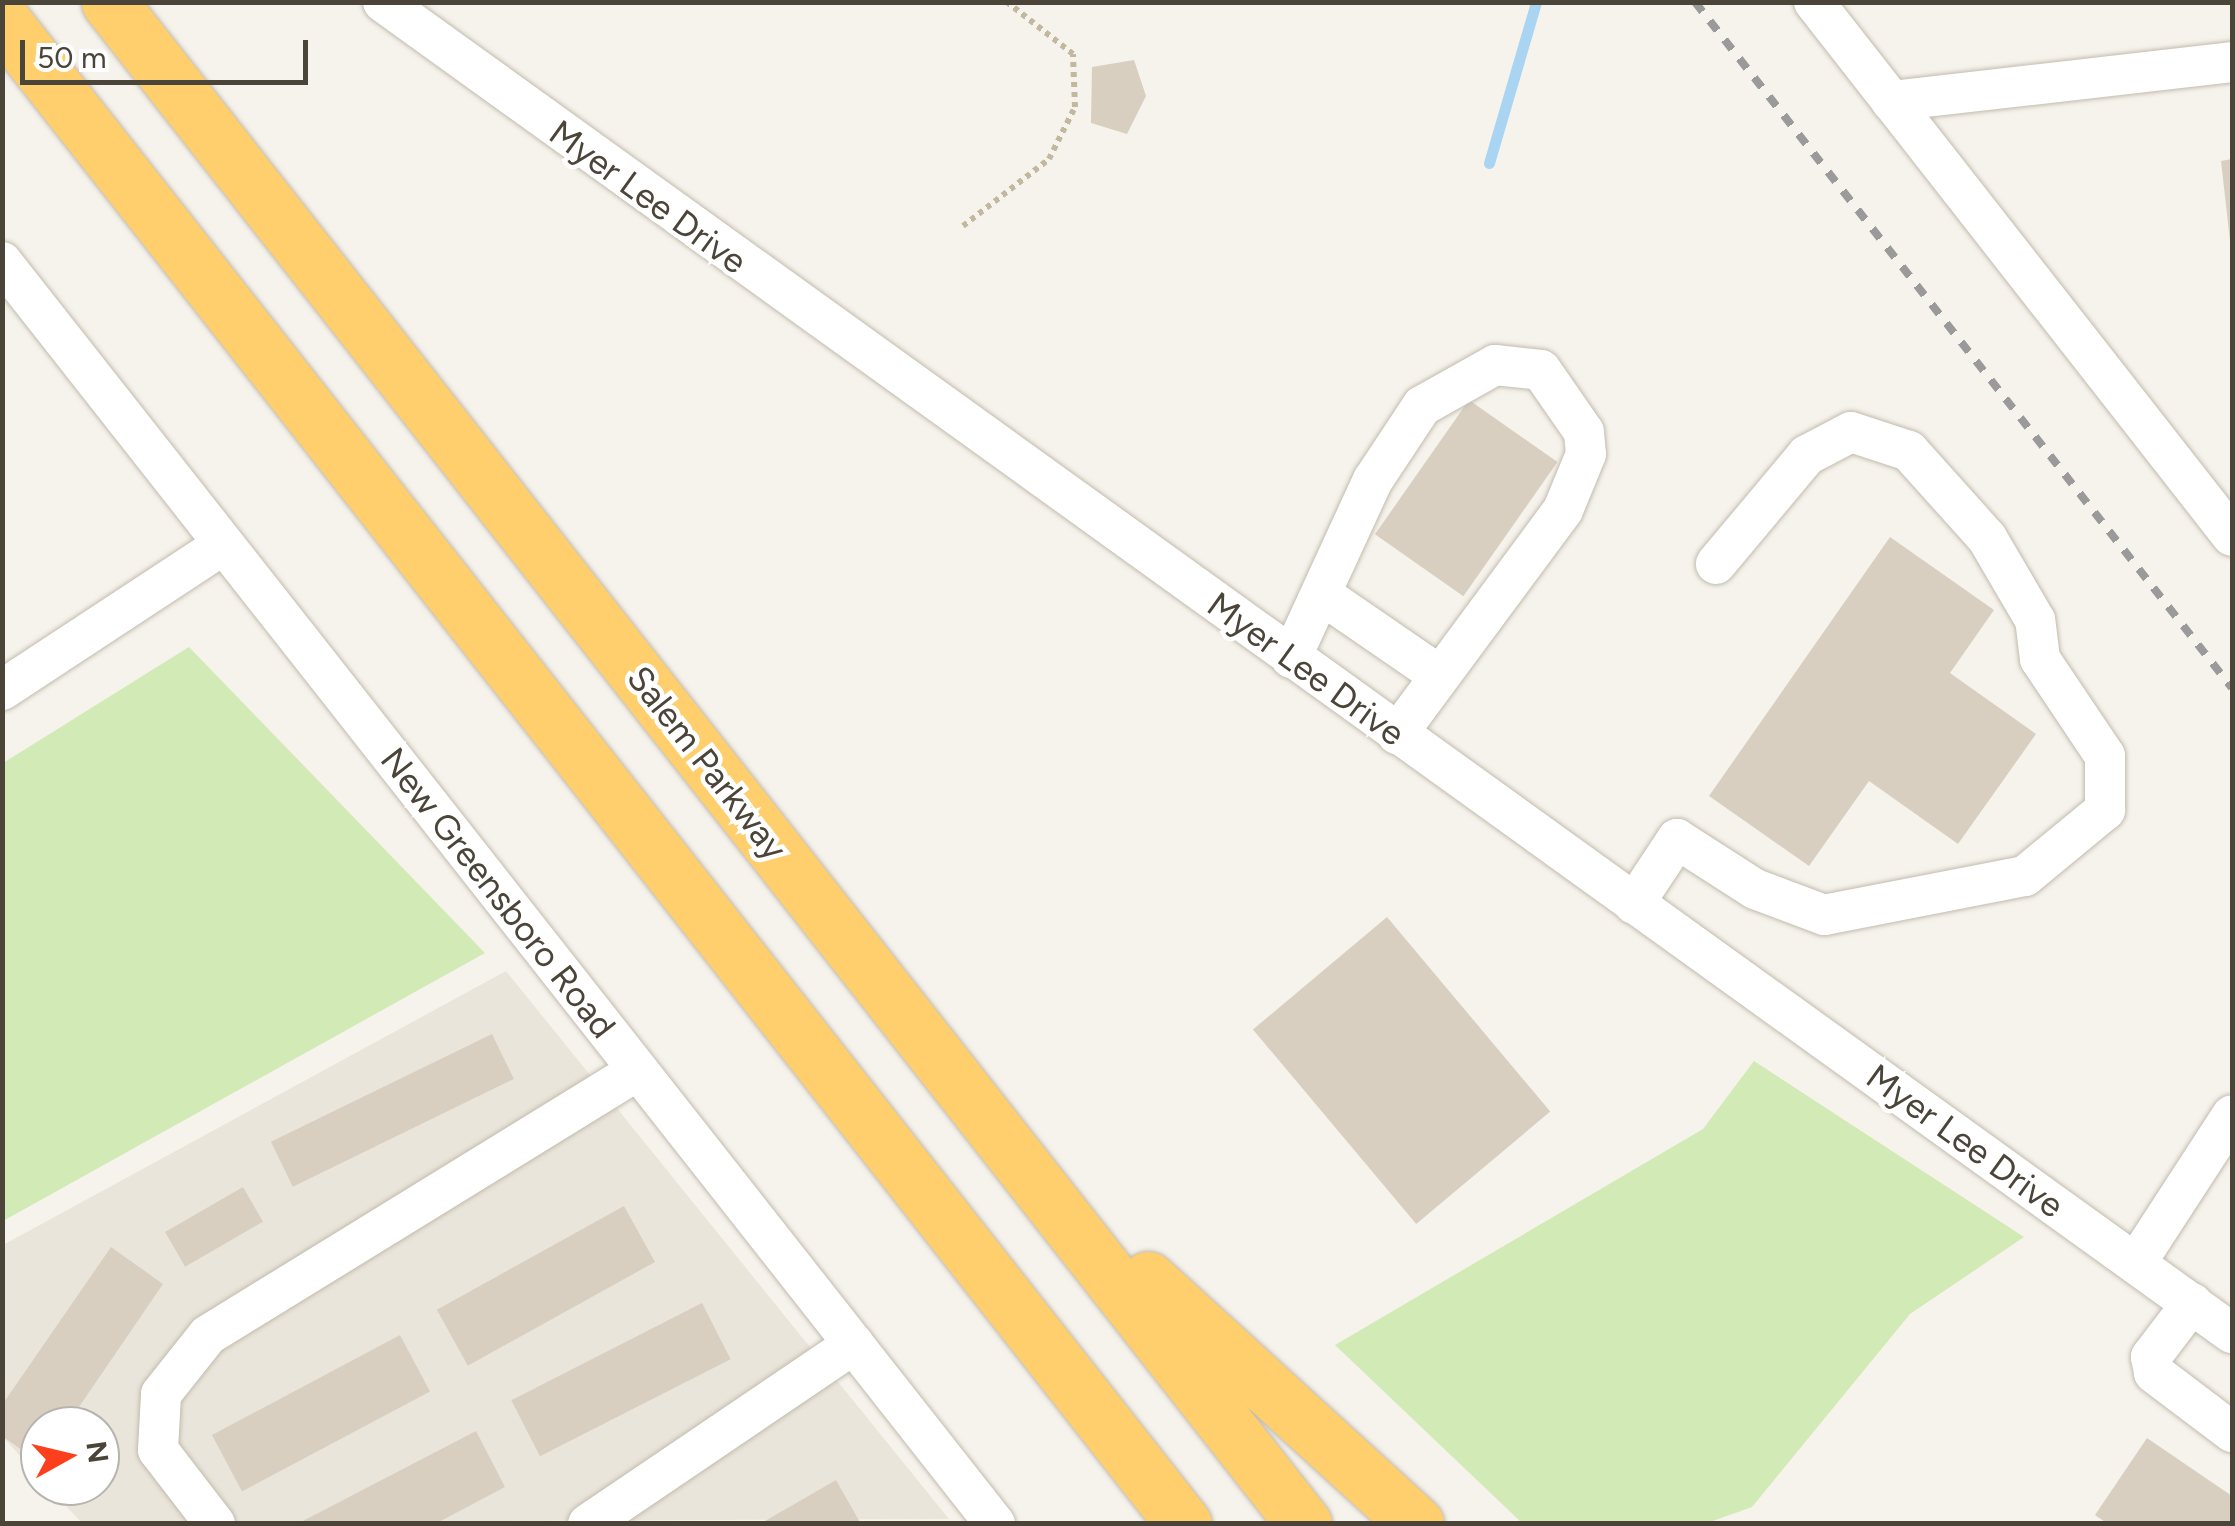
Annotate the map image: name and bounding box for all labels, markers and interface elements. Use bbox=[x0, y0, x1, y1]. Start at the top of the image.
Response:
scale bar bbox=[25, 20, 312, 82]
text: 50 m bbox=[37, 39, 106, 76]
street label: Myer Lee Drive bbox=[541, 111, 755, 283]
street label: Myer Lee Drive bbox=[1199, 583, 1413, 755]
street label: Salem Parkway bbox=[618, 658, 796, 868]
street label: New Greensboro Road bbox=[372, 740, 624, 1046]
street label: Myer Lee Drive bbox=[1858, 1055, 2072, 1227]
north arrow bbox=[20, 1406, 120, 1506]
text: N bbox=[79, 1439, 116, 1465]

